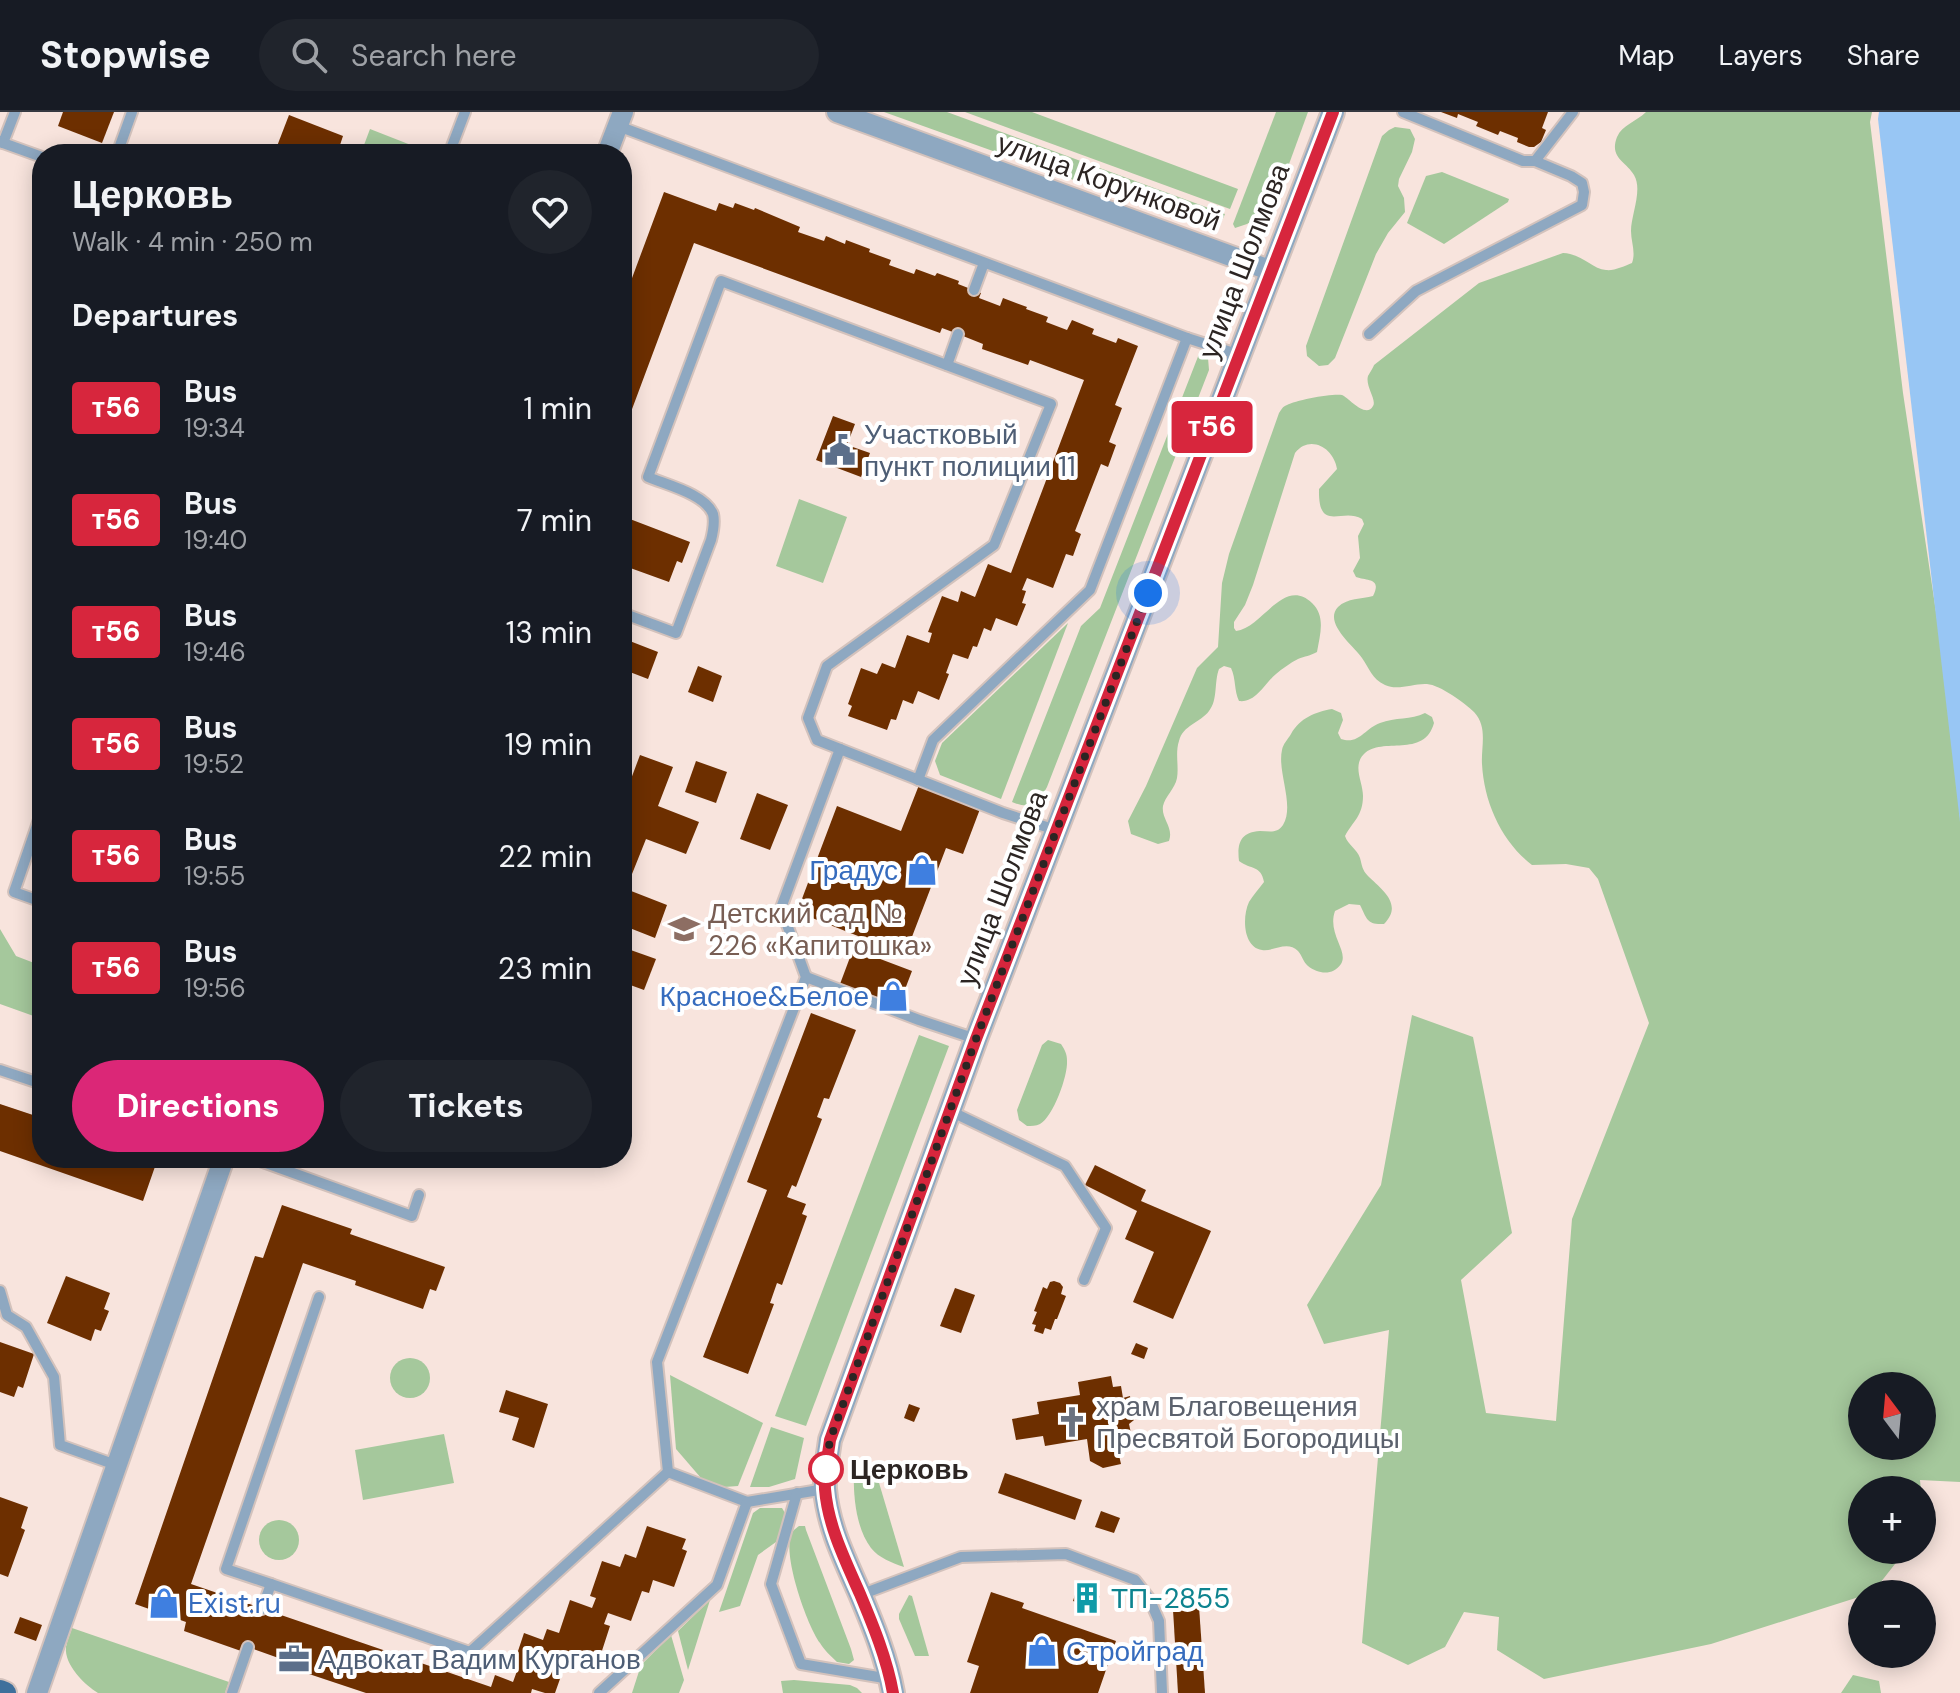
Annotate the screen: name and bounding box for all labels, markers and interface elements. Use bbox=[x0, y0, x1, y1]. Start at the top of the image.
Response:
search box bbox=[259, 19, 819, 91]
text: Stopwise bbox=[40, 30, 211, 80]
icon: search bbox=[287, 33, 331, 77]
text: Search here bbox=[351, 36, 517, 75]
text: Map bbox=[1618, 37, 1675, 74]
text: Layers bbox=[1719, 37, 1803, 74]
text: Share bbox=[1847, 37, 1920, 74]
street label: улица Корунковой bbox=[992, 124, 1226, 240]
street label: улица Шолмова bbox=[1190, 158, 1298, 364]
text: Церковь bbox=[72, 170, 233, 220]
button: heart bbox=[508, 170, 592, 254]
text: Walk · 4 min · 250 m bbox=[72, 225, 313, 259]
text: Departures bbox=[72, 296, 238, 335]
text: Bus bbox=[184, 372, 238, 411]
text: т56 bbox=[92, 389, 140, 426]
text: 1 min bbox=[524, 389, 592, 428]
line badge: т56 bbox=[1166, 401, 1258, 453]
text: т56 bbox=[1188, 408, 1236, 445]
text: 19:34 bbox=[184, 411, 245, 445]
place label: Участковый пункт полиции 11 bbox=[864, 416, 1076, 485]
public building icon: Участковый пункт полиции 11 bbox=[823, 433, 857, 467]
text: Bus bbox=[184, 484, 238, 523]
text: т56 bbox=[92, 501, 140, 538]
text: 7 min bbox=[517, 501, 592, 540]
text: 19:40 bbox=[184, 523, 247, 557]
your location bbox=[1128, 573, 1168, 613]
text: Bus bbox=[184, 596, 238, 635]
text: т56 bbox=[92, 613, 140, 650]
text: 13 min bbox=[506, 613, 592, 652]
text: 19:46 bbox=[184, 635, 246, 669]
text: Bus bbox=[184, 708, 238, 747]
text: т56 bbox=[92, 725, 140, 762]
text: 19 min bbox=[505, 725, 592, 764]
text: 19:52 bbox=[184, 747, 244, 781]
street label: улица Шолмова bbox=[948, 785, 1056, 991]
text: Bus bbox=[184, 820, 238, 859]
text: т56 bbox=[92, 837, 140, 874]
text: 22 min bbox=[498, 837, 592, 876]
place label: Градус bbox=[809, 852, 898, 889]
shop icon: Градус bbox=[905, 853, 939, 887]
text: 19:55 bbox=[184, 859, 245, 893]
place label: Детский сад № 226 «Капитошка» bbox=[708, 895, 932, 964]
school or university icon: Детский сад № 226 «Капитошка» bbox=[667, 912, 701, 946]
text: Bus bbox=[184, 932, 238, 971]
text: т56 bbox=[92, 949, 140, 986]
text: 23 min bbox=[498, 949, 592, 988]
text: 19:56 bbox=[184, 971, 246, 1005]
place label: Красное&Белое bbox=[660, 978, 869, 1015]
shop icon: Красное&Белое bbox=[876, 979, 910, 1013]
button: Directions bbox=[72, 1060, 324, 1152]
button: Tickets bbox=[340, 1060, 592, 1152]
north arrow bbox=[1848, 1372, 1936, 1460]
map controls bbox=[1848, 1372, 1936, 1668]
place label: храм Благовещения Пресвятой Богородицы bbox=[1096, 1388, 1400, 1457]
church icon: храм Благовещения Пресвятой Богородицы bbox=[1055, 1405, 1089, 1439]
place label: Церковь bbox=[850, 1451, 969, 1488]
marker: Церковь bbox=[809, 1452, 843, 1486]
button: + bbox=[1848, 1476, 1936, 1564]
place label: ТП-2855 bbox=[1111, 1580, 1230, 1617]
button: − bbox=[1848, 1580, 1936, 1668]
building icon: ТП-2855 bbox=[1070, 1581, 1104, 1615]
place label: Exist.ru bbox=[188, 1585, 281, 1622]
shop icon: Exist.ru bbox=[147, 1586, 181, 1620]
place label: Стройград bbox=[1066, 1633, 1204, 1670]
shop icon: Стройград bbox=[1025, 1634, 1059, 1668]
place label: Адвокат Вадим Курганов bbox=[318, 1641, 641, 1678]
office icon: Адвокат Вадим Курганов bbox=[277, 1642, 311, 1676]

